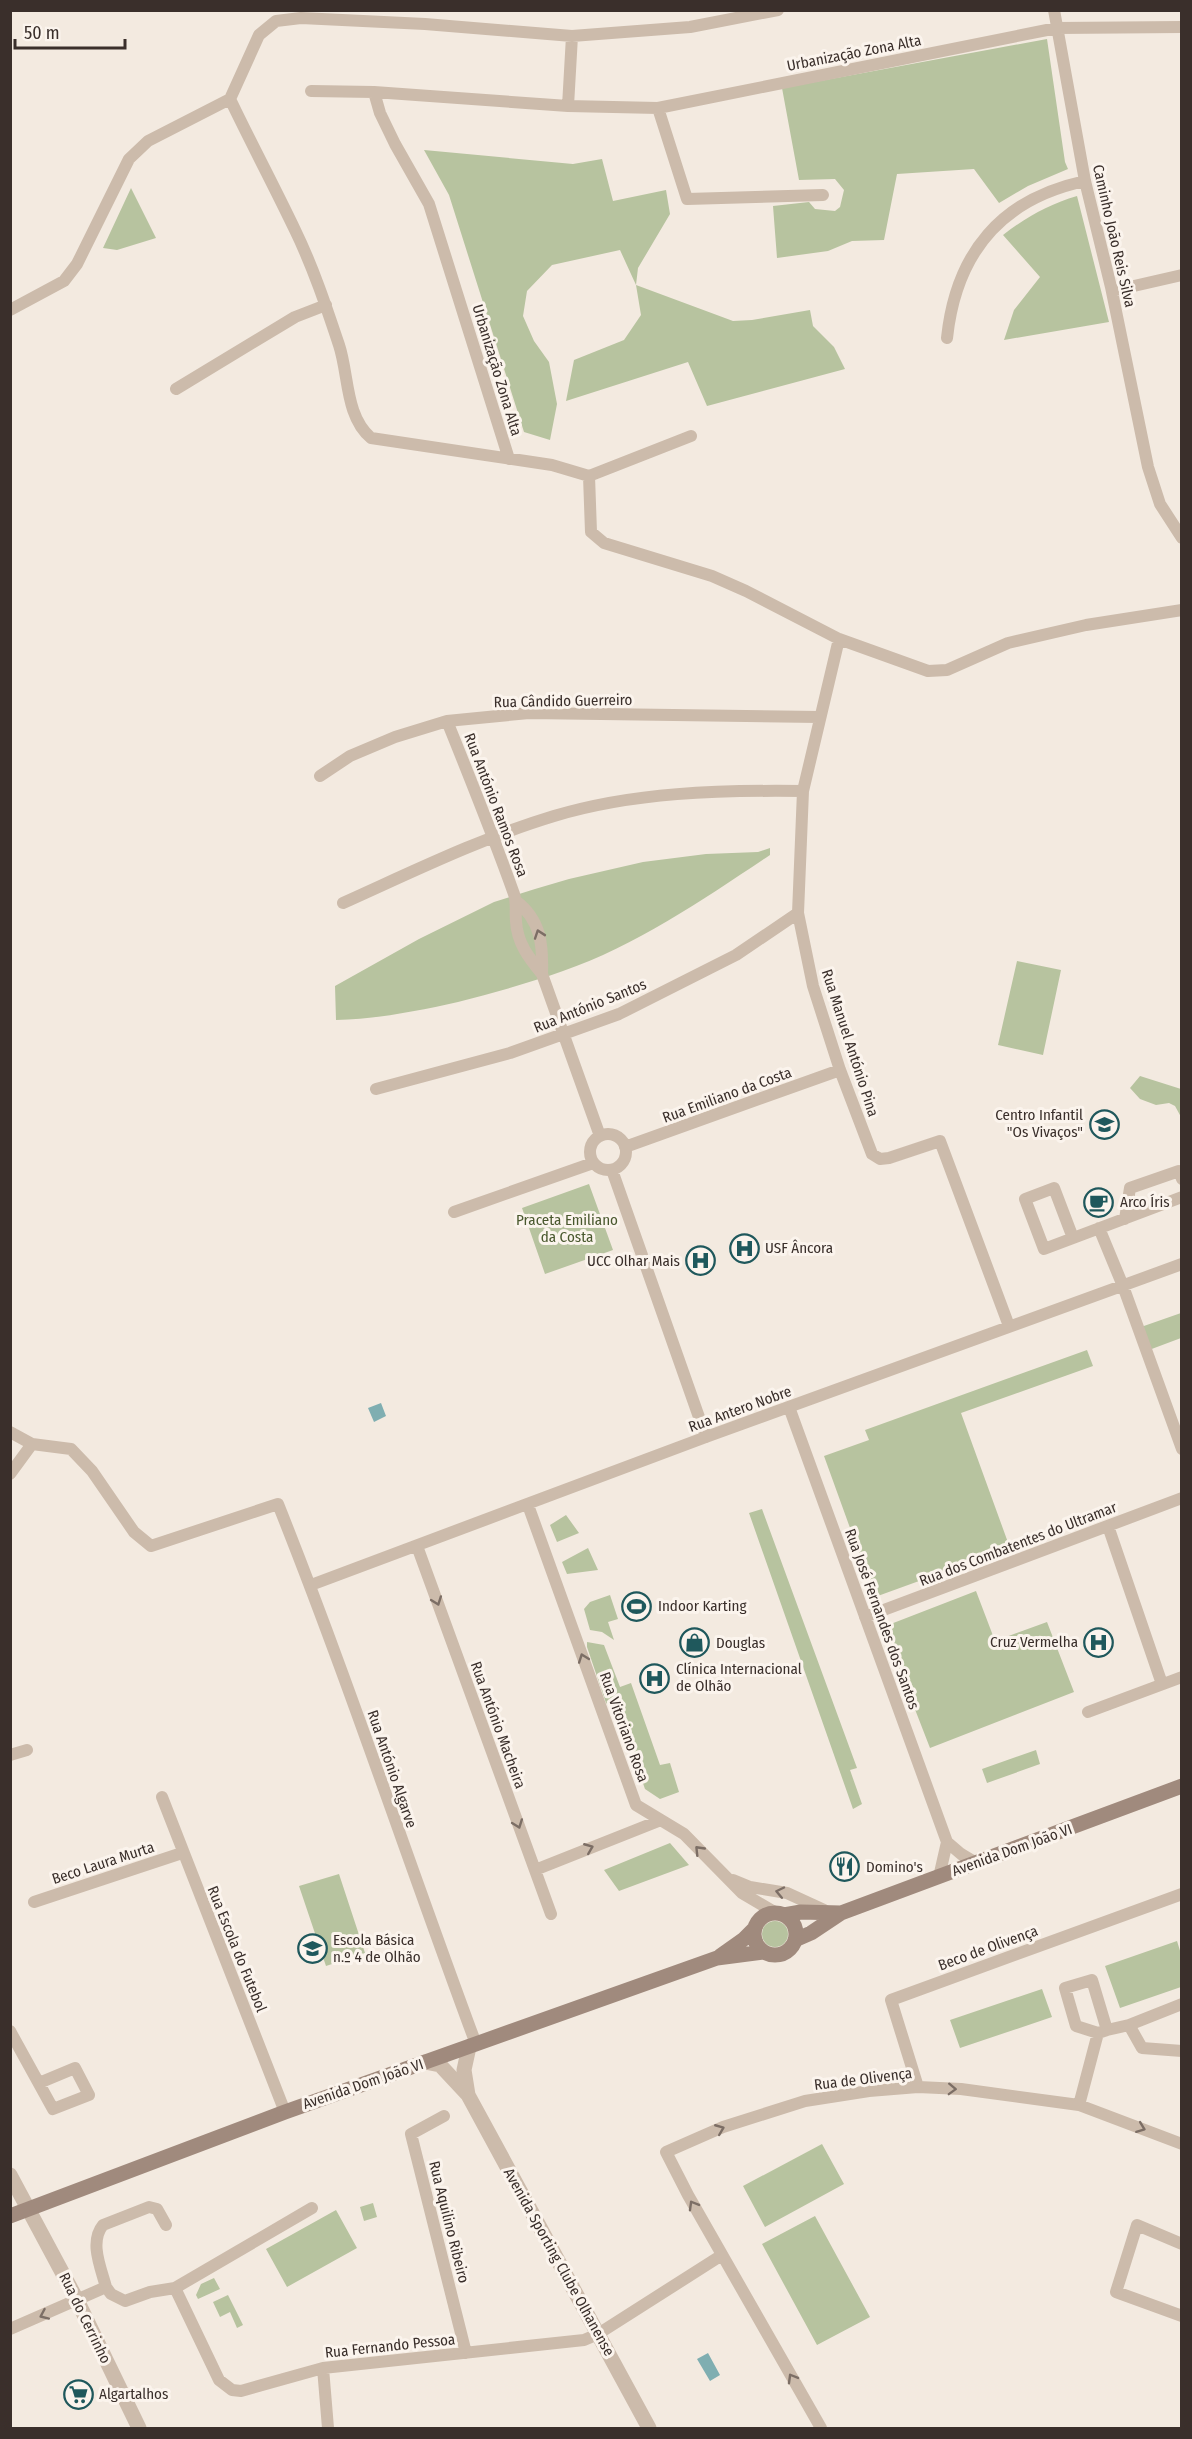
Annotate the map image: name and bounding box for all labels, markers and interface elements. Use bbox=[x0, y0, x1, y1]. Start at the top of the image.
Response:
scale bar bbox=[15, 12, 124, 50]
text: 50 m bbox=[24, 22, 60, 44]
street label: Urbanização Zona Alta bbox=[785, 31, 923, 75]
street label: Caminho João Reis Silva bbox=[1089, 163, 1139, 309]
street label: Urbanização Zona Alta bbox=[468, 302, 526, 438]
street label: Rua Cândido Guerreiro bbox=[494, 691, 633, 711]
street label: Rua António Ramos Rosa bbox=[460, 731, 532, 879]
one-way arrow bbox=[534, 929, 546, 940]
street label: Rua Manuel António Pina bbox=[818, 967, 882, 1119]
street label: Rua António Santos bbox=[531, 975, 649, 1037]
street label: Rua Emiliano da Costa bbox=[660, 1063, 794, 1127]
place label: Centro Infantil "Os Vivaços" bbox=[995, 1106, 1083, 1141]
school or university icon: Centro Infantil "Os Vivaços" bbox=[1088, 1108, 1120, 1140]
cafe icon: Arco Íris bbox=[1083, 1186, 1115, 1218]
place label: Arco Íris bbox=[1120, 1193, 1170, 1211]
park label: Praceta Emiliano da Costa bbox=[516, 1211, 618, 1246]
hospital icon: USF Âncora bbox=[728, 1232, 760, 1264]
place label: USF Âncora bbox=[765, 1239, 833, 1257]
hospital icon: UCC Olhar Mais bbox=[685, 1245, 717, 1277]
place label: UCC Olhar Mais bbox=[587, 1252, 680, 1270]
street label: Rua Antero Nobre bbox=[686, 1382, 794, 1436]
street label: Rua dos Combatentes do Ultramar bbox=[917, 1498, 1120, 1590]
street label: Rua José Fernandes dos Santos bbox=[841, 1526, 923, 1712]
sports icon: Indoor Karting bbox=[621, 1590, 653, 1622]
one-way arrow bbox=[430, 1595, 443, 1606]
place label: Indoor Karting bbox=[658, 1597, 746, 1615]
hospital icon: Cruz Vermelha bbox=[1083, 1626, 1115, 1658]
shop icon: Douglas bbox=[679, 1627, 711, 1659]
place label: Cruz Vermelha bbox=[990, 1633, 1078, 1651]
place label: Douglas bbox=[716, 1634, 765, 1652]
one-way arrow bbox=[578, 1653, 591, 1664]
street label: Rua António Macheira bbox=[467, 1659, 529, 1791]
place label: Clínica Internacional de Olhão bbox=[676, 1660, 802, 1695]
hospital icon: Clínica Internacional de Olhão bbox=[639, 1662, 671, 1694]
street label: Rua Vitoriano Rosa bbox=[596, 1669, 652, 1785]
street label: Rua António Algarve bbox=[363, 1708, 421, 1830]
one-way arrow bbox=[511, 1817, 523, 1828]
street label: Avenida Dom João VI bbox=[950, 1820, 1074, 1880]
street label: Beco Laura Murta bbox=[50, 1838, 156, 1888]
one-way arrow bbox=[583, 1843, 594, 1855]
one-way arrow bbox=[695, 1846, 706, 1856]
restaurant icon: Domino's bbox=[829, 1851, 861, 1883]
place label: Domino's bbox=[866, 1858, 923, 1876]
street label: Rua Escola do Futebol bbox=[204, 1883, 271, 2015]
one-way arrow bbox=[775, 1886, 785, 1899]
street label: Beco de Olivença bbox=[936, 1922, 1040, 1974]
place label: Escola Básica n.º 4 de Olhão bbox=[333, 1931, 421, 1966]
school or university icon: Escola Básica n.º 4 de Olhão bbox=[296, 1933, 328, 1965]
street label: Avenida Dom João VI bbox=[300, 2055, 426, 2113]
street label: Rua de Olivença bbox=[813, 2064, 913, 2094]
one-way arrow bbox=[947, 2082, 956, 2095]
one-way arrow bbox=[1135, 2121, 1146, 2134]
one-way arrow bbox=[714, 2124, 725, 2136]
street label: Rua Aquilino Ribeiro bbox=[425, 2159, 473, 2285]
street label: Avenida Sporting Clube Olhanense bbox=[500, 2165, 618, 2359]
one-way arrow bbox=[689, 2201, 700, 2211]
street label: Rua do Cerrinho bbox=[55, 2270, 115, 2367]
one-way arrow bbox=[39, 2307, 50, 2319]
street label: Rua Fernando Pessoa bbox=[324, 2330, 456, 2362]
one-way arrow bbox=[788, 2373, 800, 2384]
supermarket icon: Algartalhos bbox=[62, 2378, 94, 2410]
place label: Algartalhos bbox=[99, 2385, 168, 2403]

